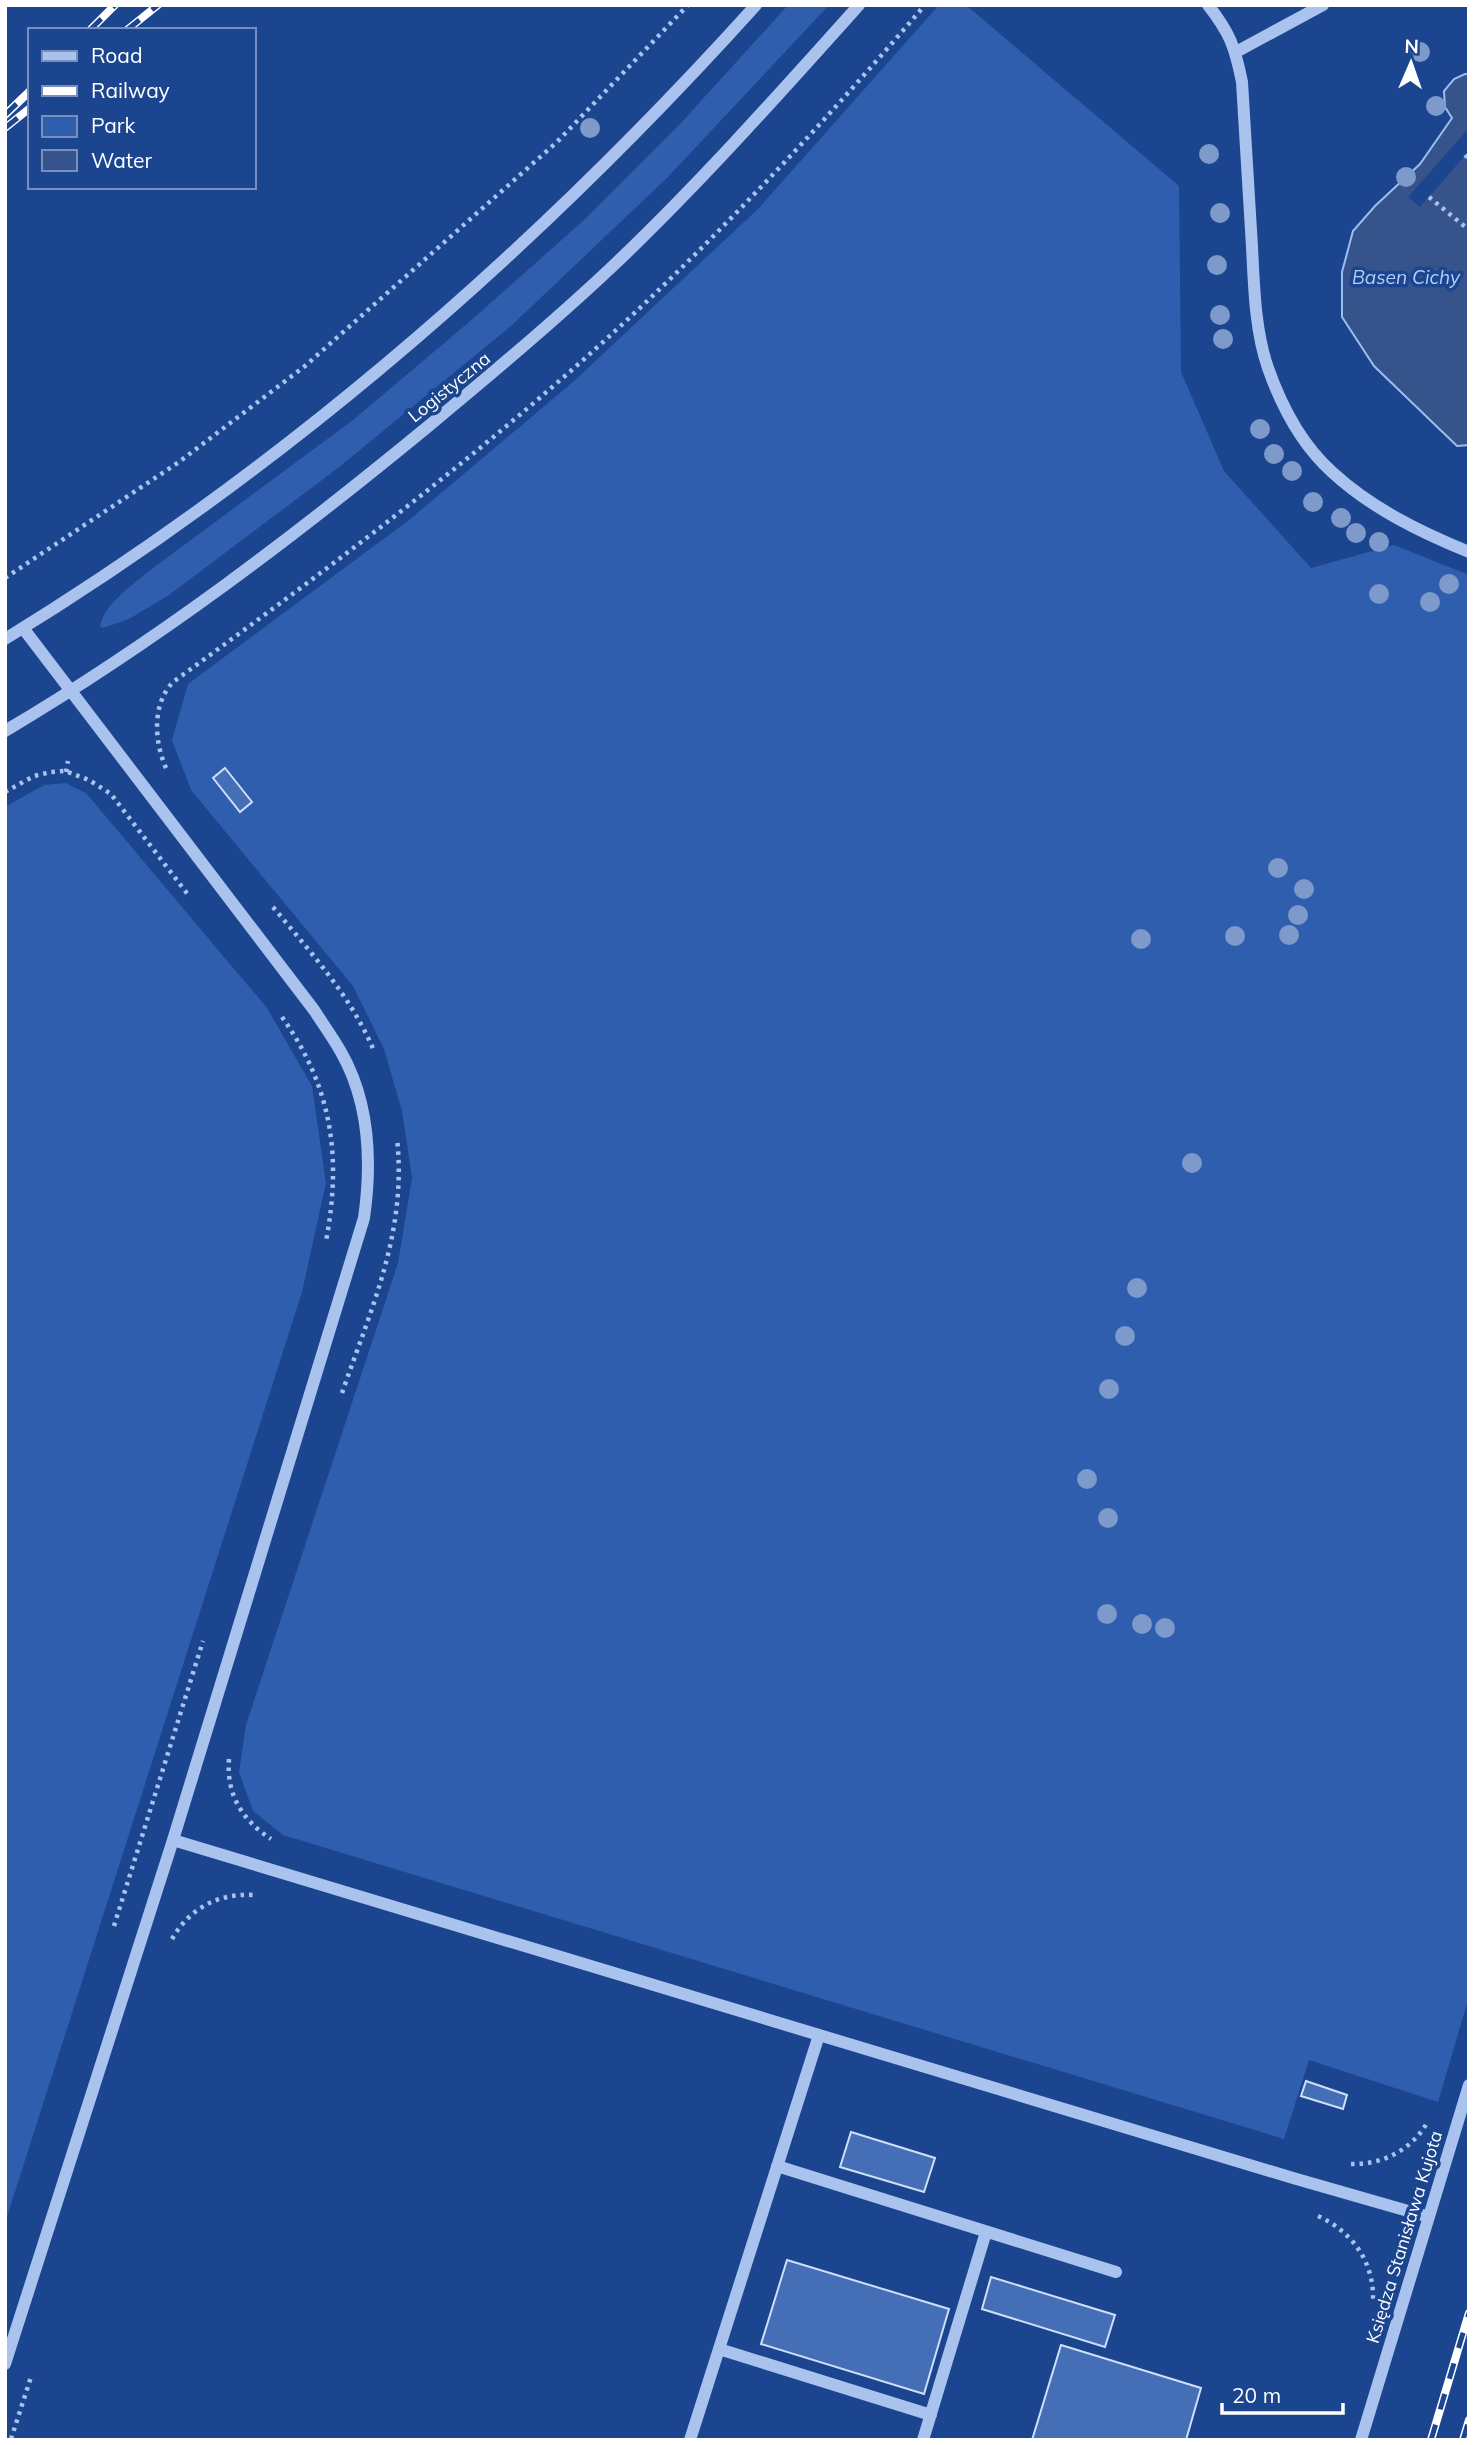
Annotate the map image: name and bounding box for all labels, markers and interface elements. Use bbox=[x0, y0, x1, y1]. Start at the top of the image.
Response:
legend bbox=[28, 28, 256, 189]
north arrow bbox=[1376, 28, 1446, 98]
text: N bbox=[1404, 34, 1419, 58]
text: Road bbox=[91, 42, 142, 68]
text: Railway bbox=[91, 77, 170, 103]
text: Park bbox=[91, 112, 135, 138]
text: Water bbox=[91, 147, 152, 173]
water label: Basen Cichy bbox=[1352, 265, 1461, 289]
street label: Logistyczna bbox=[403, 347, 495, 427]
street label: Księdza Stanisława Kujota bbox=[1361, 2128, 1447, 2346]
scale bar bbox=[1222, 2372, 1343, 2416]
text: 20 m bbox=[1232, 2382, 1281, 2408]

